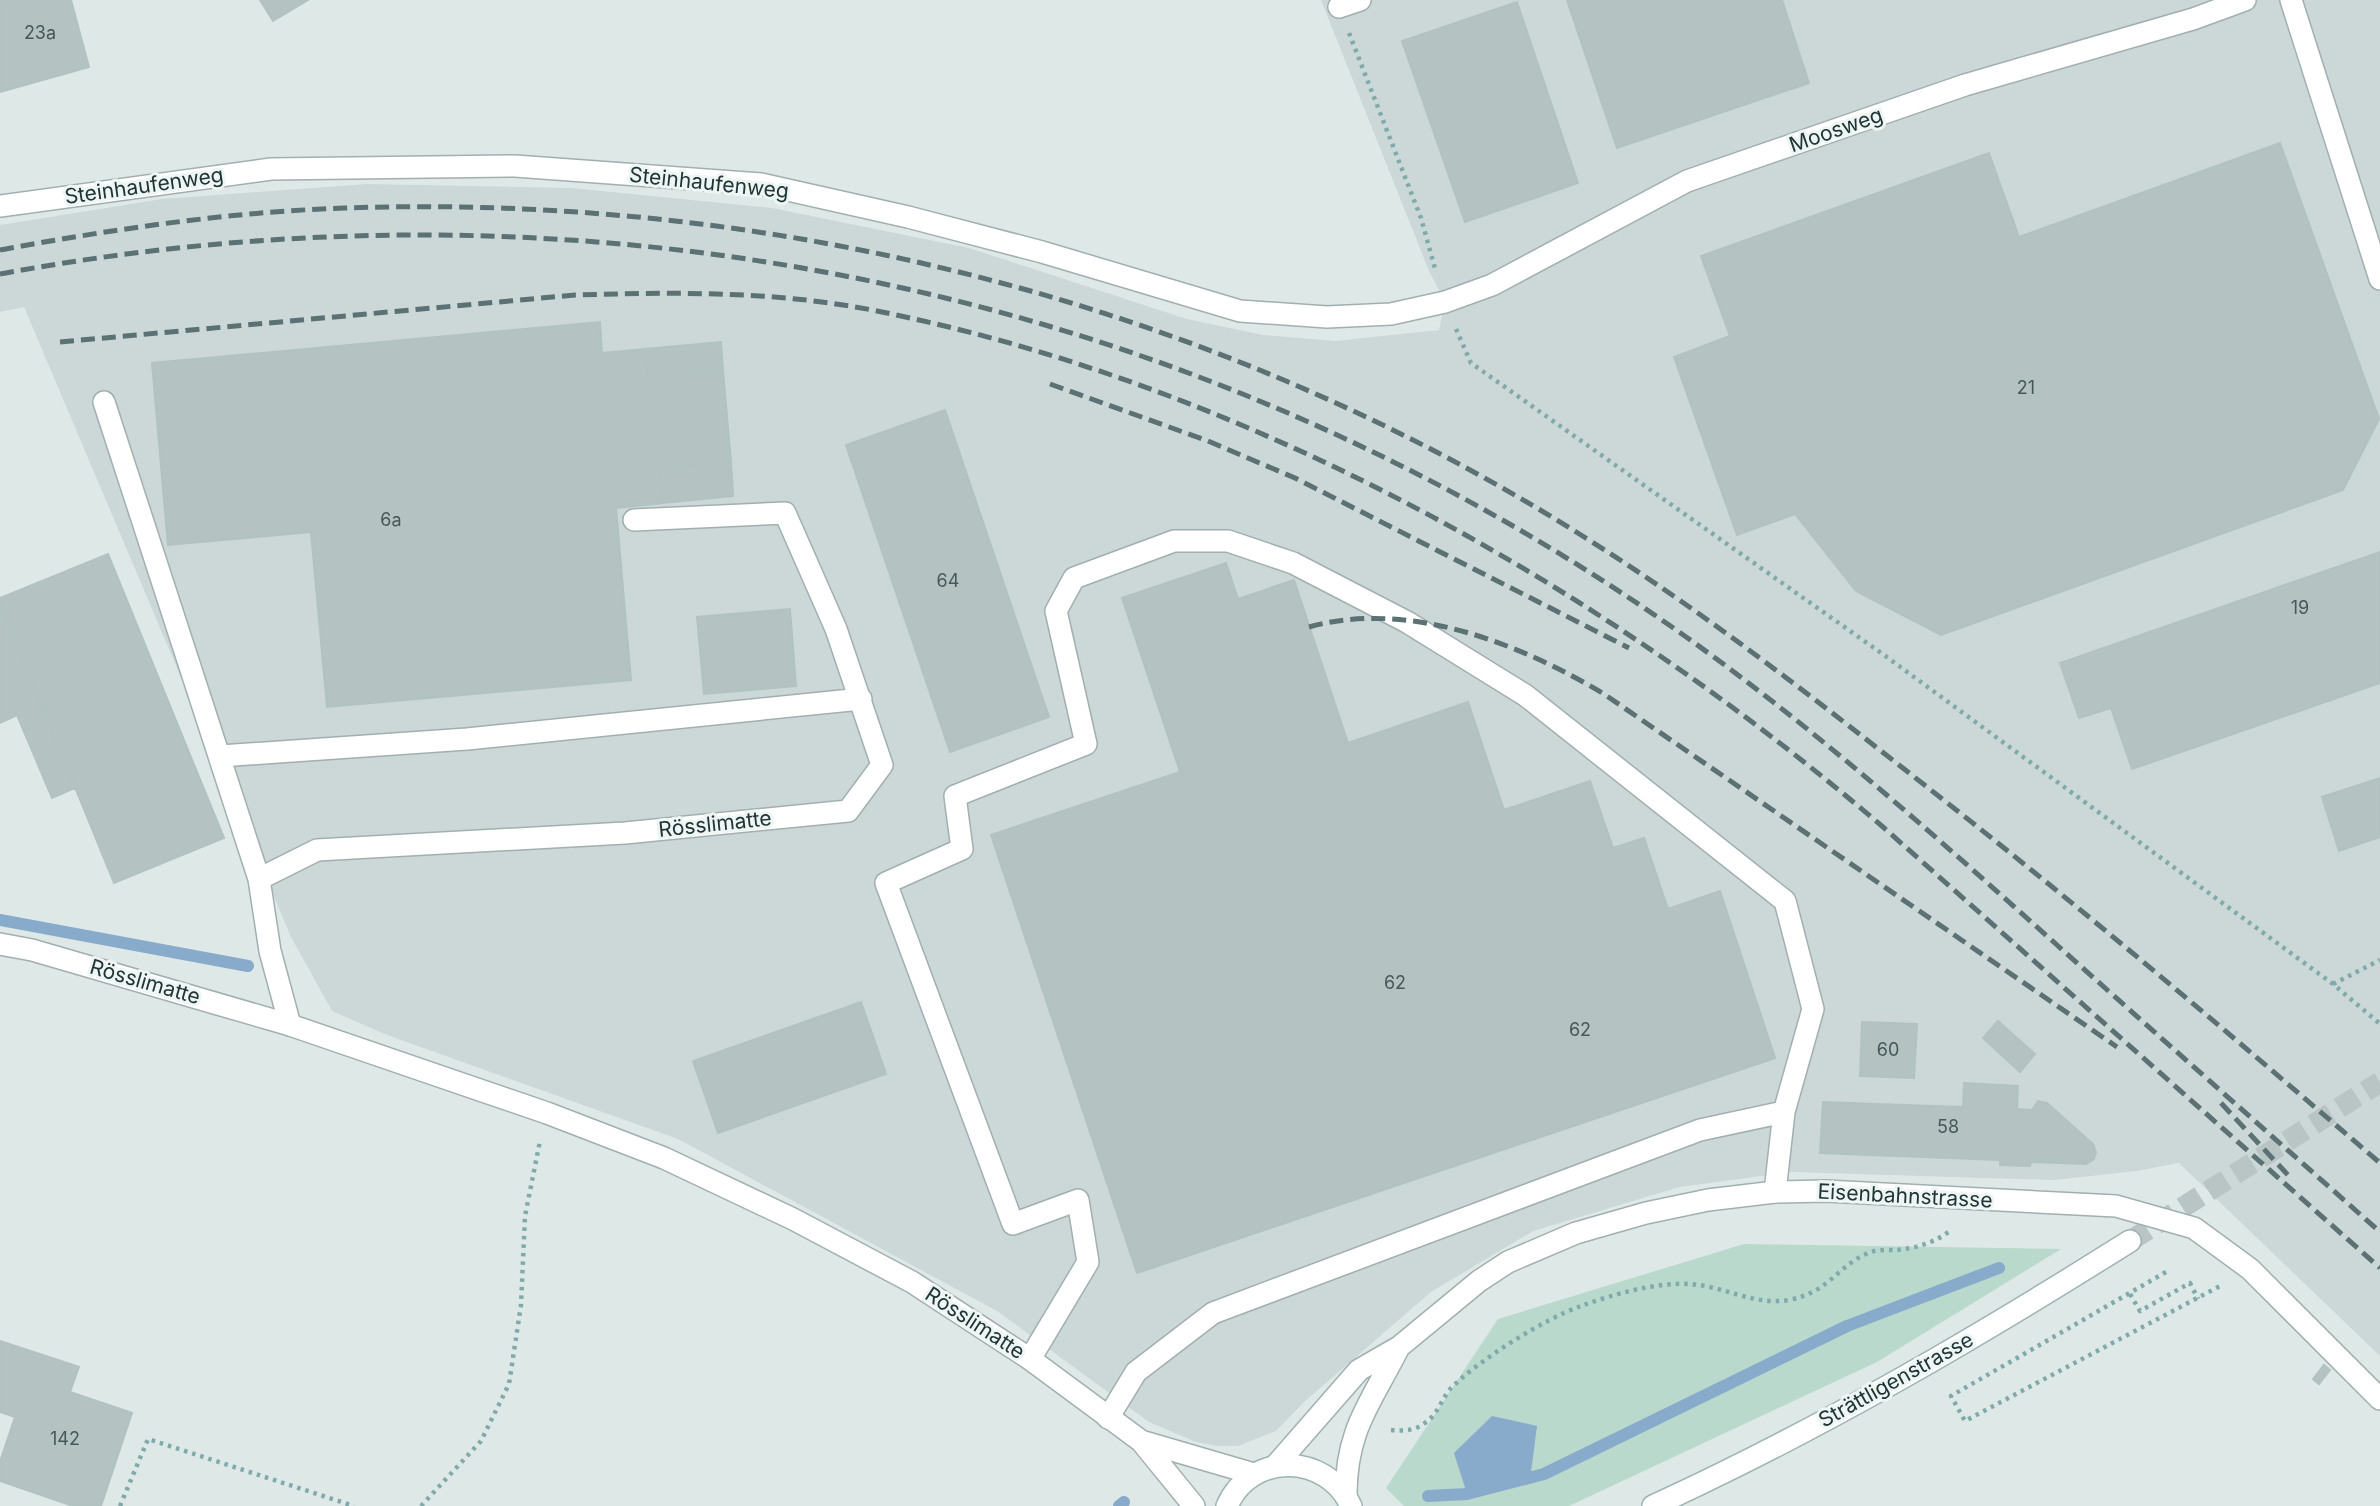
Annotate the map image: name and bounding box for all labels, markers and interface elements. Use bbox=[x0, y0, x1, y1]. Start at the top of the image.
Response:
house number: 23a bbox=[24, 22, 56, 43]
street label: Moosweg bbox=[1786, 102, 1886, 157]
street label: Steinhaufenweg bbox=[63, 162, 225, 209]
street label: Steinhaufenweg bbox=[628, 162, 790, 203]
house number: 21 bbox=[2017, 377, 2035, 398]
house number: 6a bbox=[380, 509, 402, 530]
house number: 64 bbox=[937, 570, 959, 591]
house number: 19 bbox=[2291, 597, 2309, 618]
street label: Rösslimatte bbox=[657, 805, 773, 842]
street label: Rösslimatte bbox=[87, 954, 203, 1009]
house number: 62 bbox=[1384, 972, 1406, 993]
house number: 62 bbox=[1569, 1019, 1591, 1040]
house number: 60 bbox=[1877, 1039, 1899, 1060]
house number: 58 bbox=[1937, 1116, 1959, 1137]
street label: Eisenbahnstrasse bbox=[1817, 1178, 1993, 1213]
street label: Rösslimatte bbox=[921, 1281, 1030, 1364]
street label: Strättligenstrasse bbox=[1814, 1327, 1977, 1432]
house number: 142 bbox=[50, 1428, 80, 1449]

